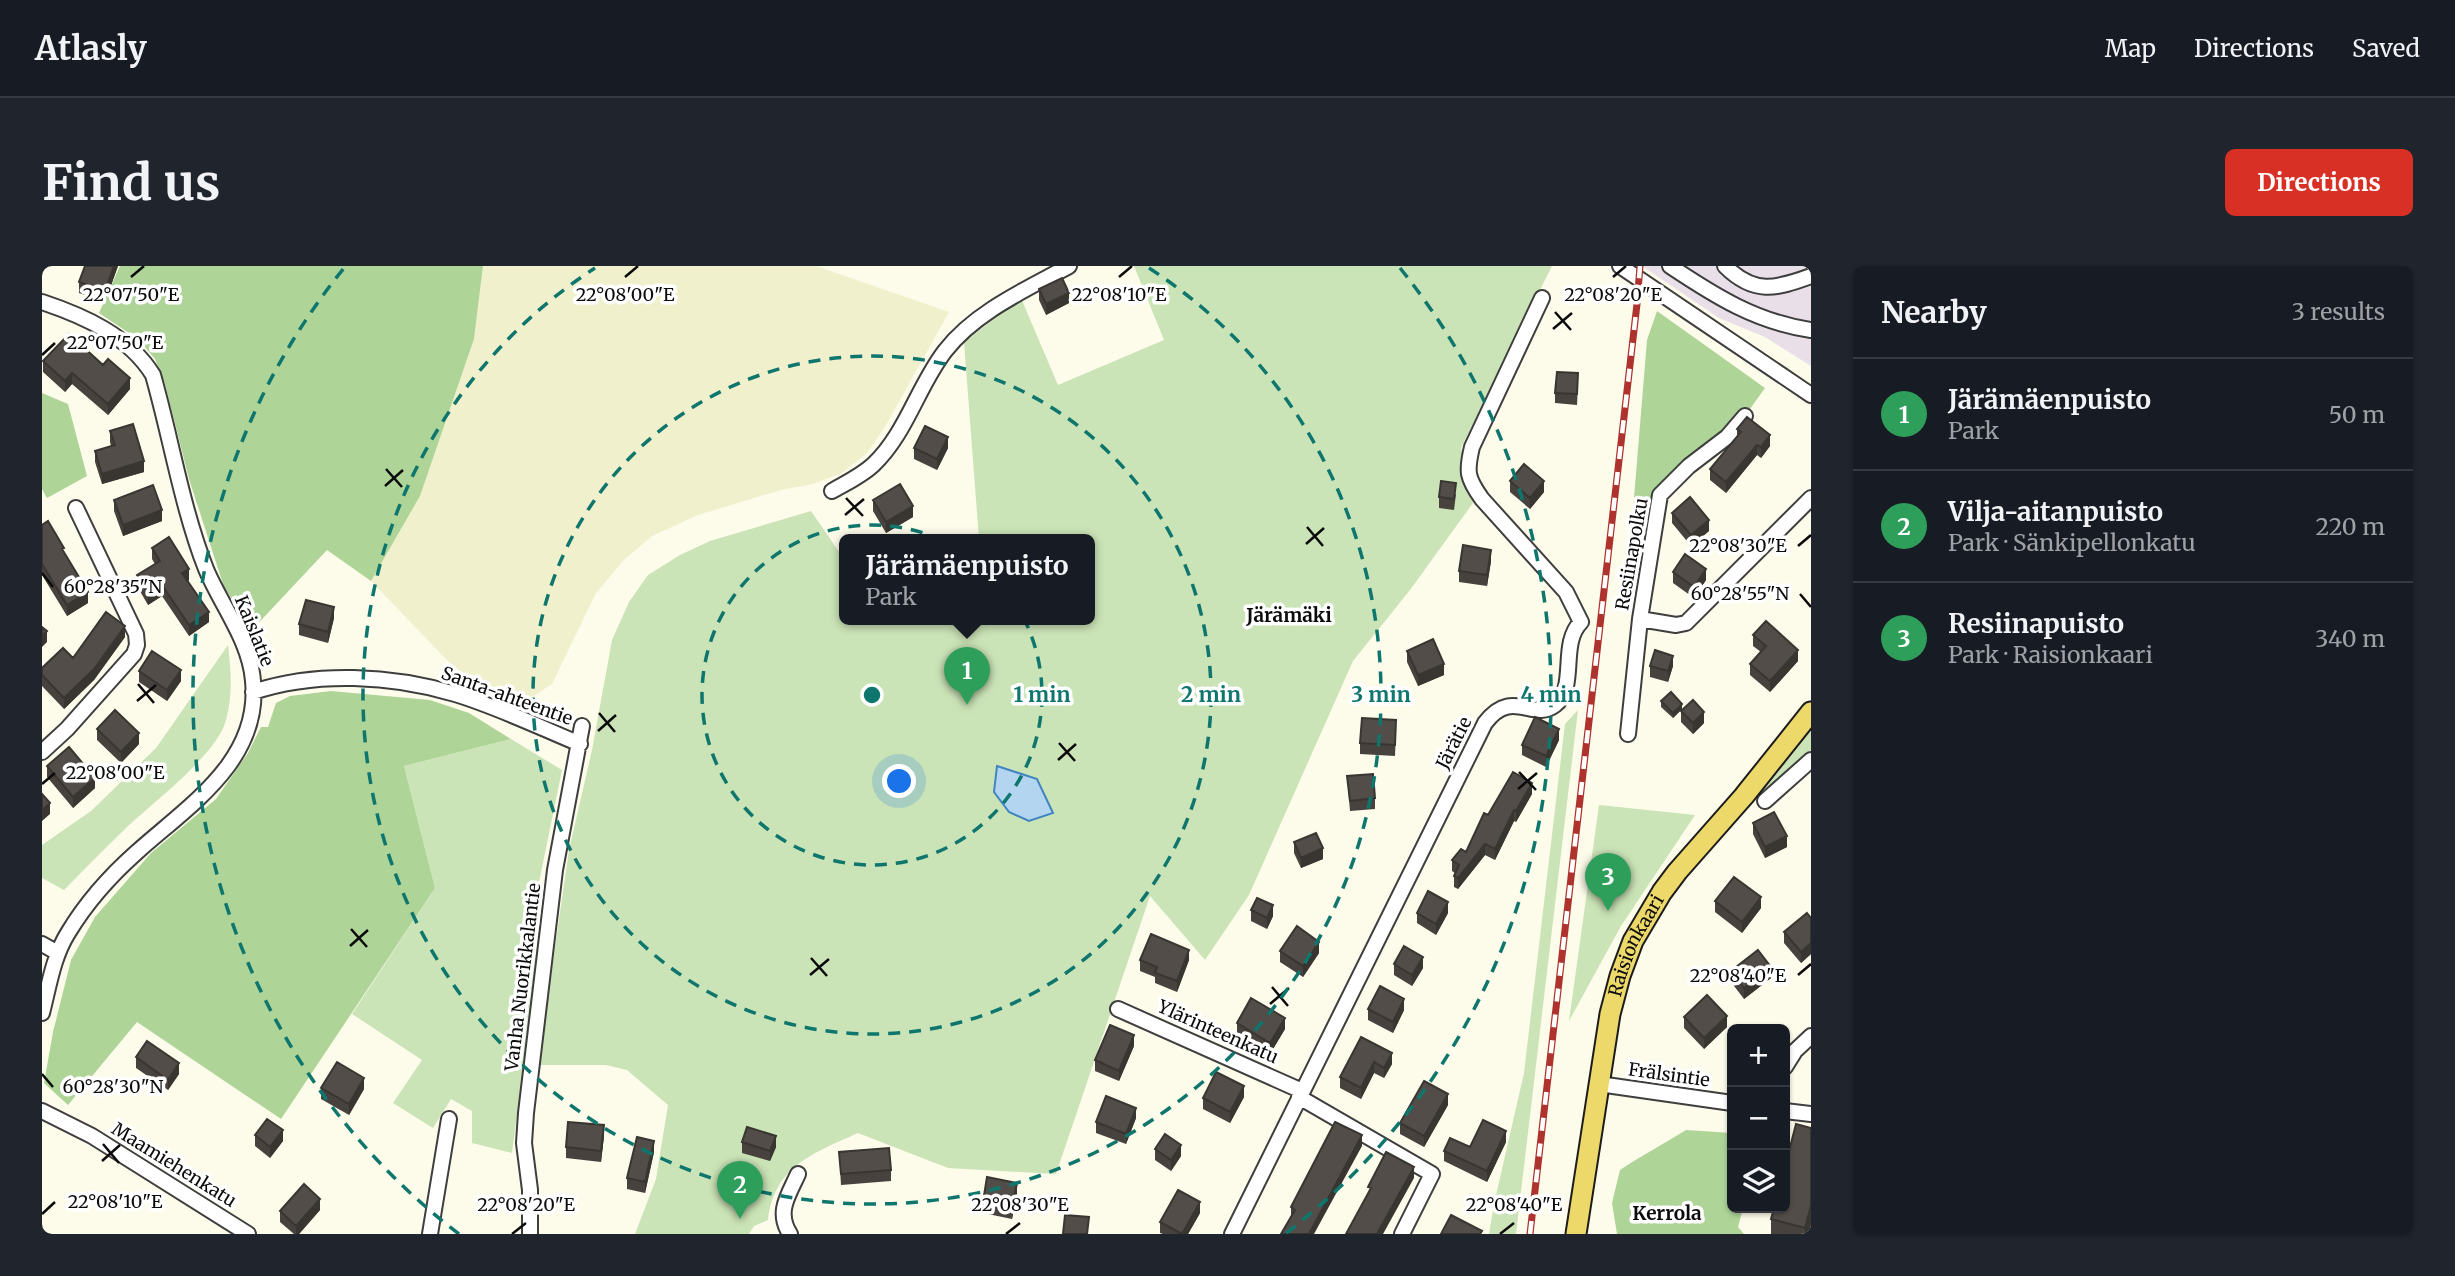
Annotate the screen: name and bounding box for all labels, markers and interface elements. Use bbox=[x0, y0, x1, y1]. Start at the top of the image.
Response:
text: Atlasly bbox=[35, 28, 147, 69]
text: Map bbox=[2105, 33, 2156, 64]
text: Directions bbox=[2194, 33, 2314, 64]
text: Saved bbox=[2352, 33, 2420, 64]
button: Directions bbox=[2225, 149, 2413, 216]
text: Find us bbox=[42, 152, 220, 213]
text: 22°07'50"E bbox=[83, 283, 180, 306]
text: 22°08'00"E bbox=[576, 283, 675, 306]
text: 22°08'10"E bbox=[1072, 283, 1167, 306]
text: 22°08'20"E bbox=[1564, 283, 1662, 306]
text: Nearby bbox=[1881, 293, 1987, 331]
text: 3 results bbox=[2292, 297, 2385, 326]
text: 22°07'50"E bbox=[67, 331, 164, 354]
text: Järämäenpuisto bbox=[1948, 383, 2151, 416]
text: 1 bbox=[1899, 400, 1909, 429]
text: 50 m bbox=[2329, 400, 2385, 429]
text: Park bbox=[1948, 416, 1999, 445]
text: Vilja-aitanpuisto bbox=[1948, 495, 2163, 528]
street label: Resiinapolku bbox=[1610, 496, 1653, 612]
text: 2 bbox=[1897, 512, 1911, 541]
text: 220 m bbox=[2315, 512, 2385, 541]
text: Park · Sänkipellonkatu bbox=[1948, 528, 2196, 557]
popup bbox=[839, 534, 1095, 625]
text: 22°08'30"E bbox=[1689, 534, 1787, 557]
text: Järämäenpuisto bbox=[865, 549, 1069, 582]
text: 60°28'35"N bbox=[64, 575, 162, 598]
text: Park bbox=[865, 582, 917, 611]
text: 60°28'55"N bbox=[1691, 582, 1789, 605]
street label: Kaislatie bbox=[230, 592, 279, 670]
district label: Järämäki bbox=[1245, 603, 1332, 627]
text: Resiinapuisto bbox=[1948, 607, 2124, 640]
text: 3 bbox=[1897, 624, 1911, 653]
text: 340 m bbox=[2315, 624, 2385, 653]
text: Park · Raisionkaari bbox=[1948, 640, 2153, 669]
pin: 1 bbox=[944, 647, 990, 705]
street label: Santa-ahteentie bbox=[438, 661, 576, 730]
text: 1 min bbox=[1013, 681, 1071, 708]
text: 2 min bbox=[1181, 681, 1241, 708]
text: 3 min bbox=[1351, 681, 1411, 708]
text: 4 min bbox=[1521, 681, 1581, 708]
centre of rings bbox=[860, 683, 884, 707]
street label: Järätie bbox=[1430, 713, 1476, 774]
text: 22°08'00"E bbox=[66, 761, 165, 784]
your location bbox=[882, 764, 916, 798]
pin: 3 bbox=[1585, 853, 1631, 911]
street label: Vanha Nuorikkalantie bbox=[499, 882, 545, 1073]
street label: Raisionkaari bbox=[1603, 890, 1669, 999]
text: 22°08'40"E bbox=[1690, 964, 1787, 987]
street label: Ylärinteenkatu bbox=[1153, 994, 1282, 1068]
map controls bbox=[1727, 1024, 1790, 1213]
button: + bbox=[1727, 1024, 1790, 1087]
street label: Frälsintie bbox=[1627, 1057, 1711, 1092]
text: 60°28'30"N bbox=[63, 1075, 163, 1098]
button: − bbox=[1727, 1087, 1790, 1150]
street label: Maamiehenkatu bbox=[108, 1117, 241, 1212]
button: layers bbox=[1727, 1150, 1790, 1213]
pin: 2 bbox=[717, 1161, 763, 1219]
text: 22°08'10"E bbox=[68, 1190, 163, 1213]
text: 22°08'20"E bbox=[477, 1193, 575, 1216]
text: 22°08'30"E bbox=[971, 1193, 1069, 1216]
text: 22°08'40"E bbox=[1466, 1193, 1563, 1216]
district label: Kerrola bbox=[1632, 1201, 1702, 1225]

